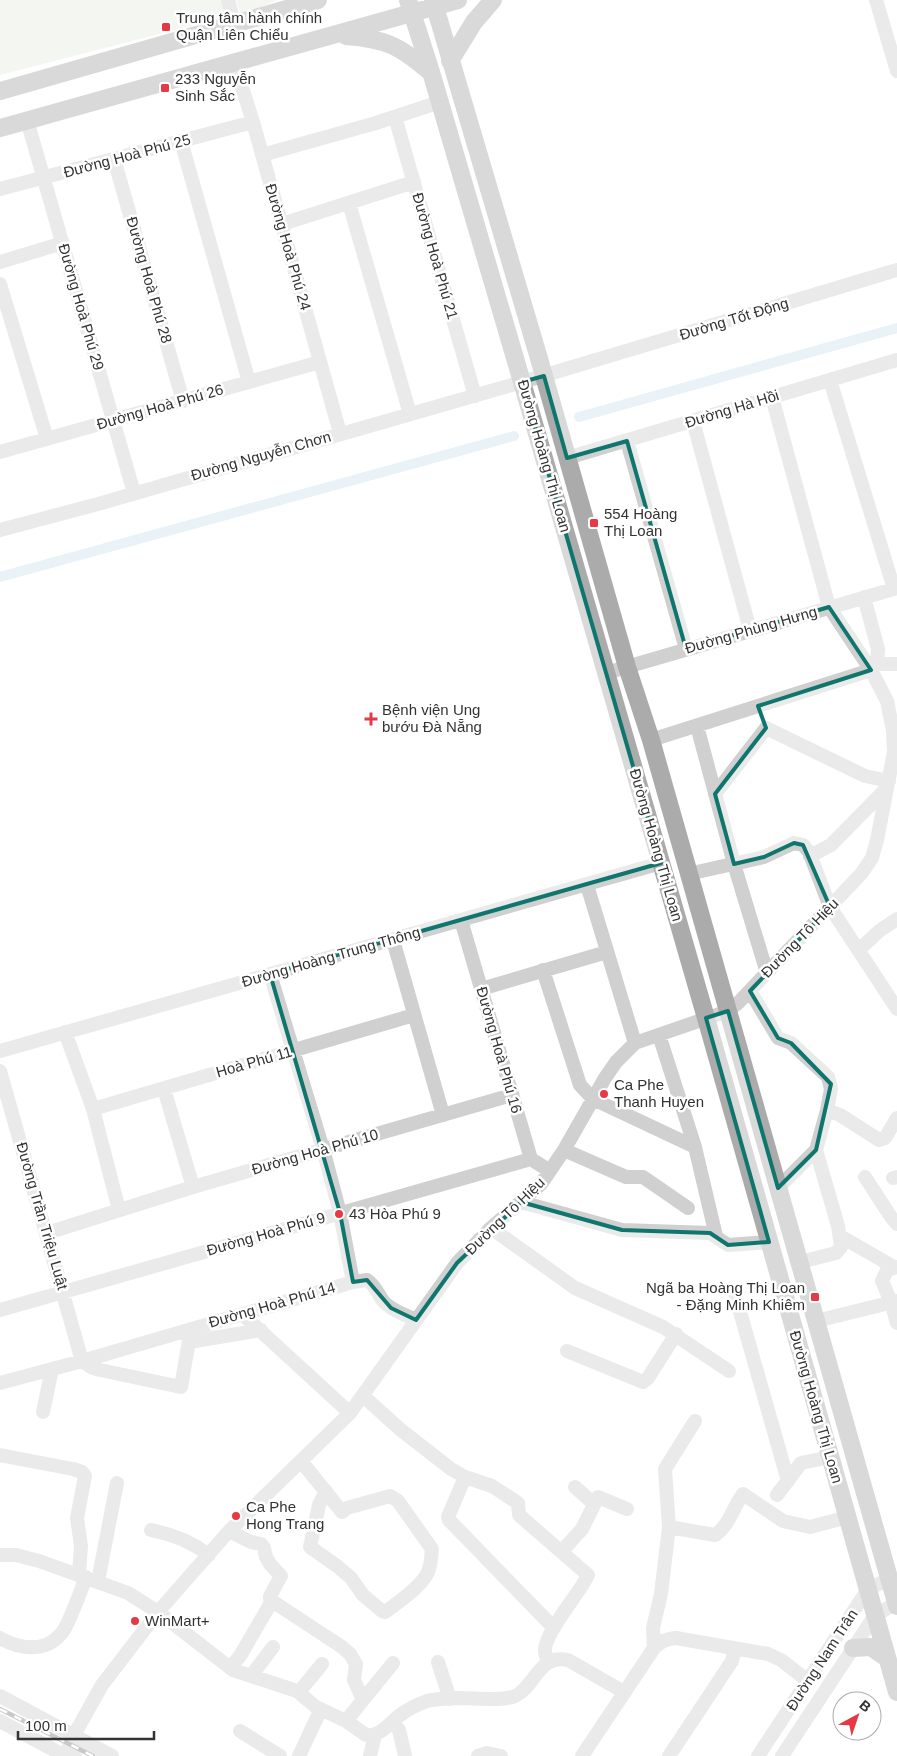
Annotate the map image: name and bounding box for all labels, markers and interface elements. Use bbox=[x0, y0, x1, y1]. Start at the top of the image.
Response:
place label: Trung tâm hành chính Quận Liên Chiểu bbox=[176, 9, 322, 43]
marker: Trung tâm hành chính Quận Liên Chiểu bbox=[160, 21, 172, 33]
place label: 233 Nguyễn Sinh Sắc bbox=[175, 70, 256, 104]
marker: 233 Nguyễn Sinh Sắc bbox=[159, 82, 171, 94]
street label: Đường Hoà Phú 25 bbox=[62, 130, 192, 181]
street label: Đường Hoà Phú 24 bbox=[262, 182, 315, 312]
street label: Đường Hoà Phú 21 bbox=[409, 191, 462, 321]
street label: Đường Hoà Phú 28 bbox=[123, 215, 176, 345]
street label: Đường Hoà Phú 29 bbox=[55, 242, 108, 372]
street label: Đường Tốt Động bbox=[677, 294, 790, 343]
street label: Đường Hoàng Thị Loan bbox=[515, 378, 574, 534]
street label: Đường Hoà Phú 26 bbox=[95, 380, 225, 433]
street label: Đường Hà Hồi bbox=[683, 386, 781, 431]
street label: Đường Nguyễn Chơn bbox=[189, 427, 333, 484]
place label: 554 Hoàng Thị Loan bbox=[604, 505, 677, 539]
marker: 554 Hoàng Thị Loan bbox=[588, 517, 600, 529]
street label: Đường Phùng Hưng bbox=[683, 603, 819, 657]
place label: Bệnh viện Ung bướu Đà Nẵng bbox=[382, 701, 482, 735]
marker: Bệnh viện Ung bướu Đà Nẵng bbox=[364, 712, 378, 726]
street label: Đường Hoàng Thị Loan bbox=[627, 767, 686, 923]
street label: Đường Tô Hiệu bbox=[757, 894, 842, 981]
street label: Đường Hoàng Trung Thông bbox=[240, 923, 422, 990]
street label: Đường Hoà Phú 16 bbox=[473, 985, 526, 1115]
street label: Hoà Phú 11 bbox=[214, 1043, 294, 1080]
place label: Ca Phe Thanh Huyen bbox=[614, 1076, 704, 1110]
marker: Ca Phe Thanh Huyen bbox=[598, 1088, 610, 1100]
street label: Đường Hoà Phú 10 bbox=[250, 1125, 380, 1178]
street label: Đường Trần Triệu Luật bbox=[13, 1140, 72, 1292]
street label: Đường Tô Hiệu bbox=[461, 1173, 548, 1258]
place label: 43 Hòa Phú 9 bbox=[349, 1205, 441, 1222]
street label: Đường Hoà Phú 9 bbox=[205, 1208, 327, 1259]
marker: 43 Hòa Phú 9 bbox=[333, 1208, 345, 1220]
street label: Đường Hoà Phú 14 bbox=[207, 1278, 337, 1331]
place label: Ngã ba Hoàng Thị Loan - Đặng Minh Khiêm bbox=[646, 1279, 805, 1313]
marker: Ngã ba Hoàng Thị Loan - Đặng Minh Khiêm bbox=[809, 1291, 821, 1303]
street label: Đường Hoàng Thị Loan bbox=[787, 1329, 846, 1485]
place label: Ca Phe Hong Trang bbox=[246, 1498, 324, 1532]
marker: Ca Phe Hong Trang bbox=[230, 1510, 242, 1522]
street label: Đường Nam Trân bbox=[782, 1606, 861, 1714]
place label: WinMart+ bbox=[145, 1612, 210, 1629]
marker: WinMart+ bbox=[129, 1615, 141, 1627]
north arrow bbox=[832, 1691, 882, 1741]
text: B bbox=[856, 1697, 874, 1715]
scale bar bbox=[18, 1708, 154, 1740]
text: 100 m bbox=[25, 1717, 67, 1734]

